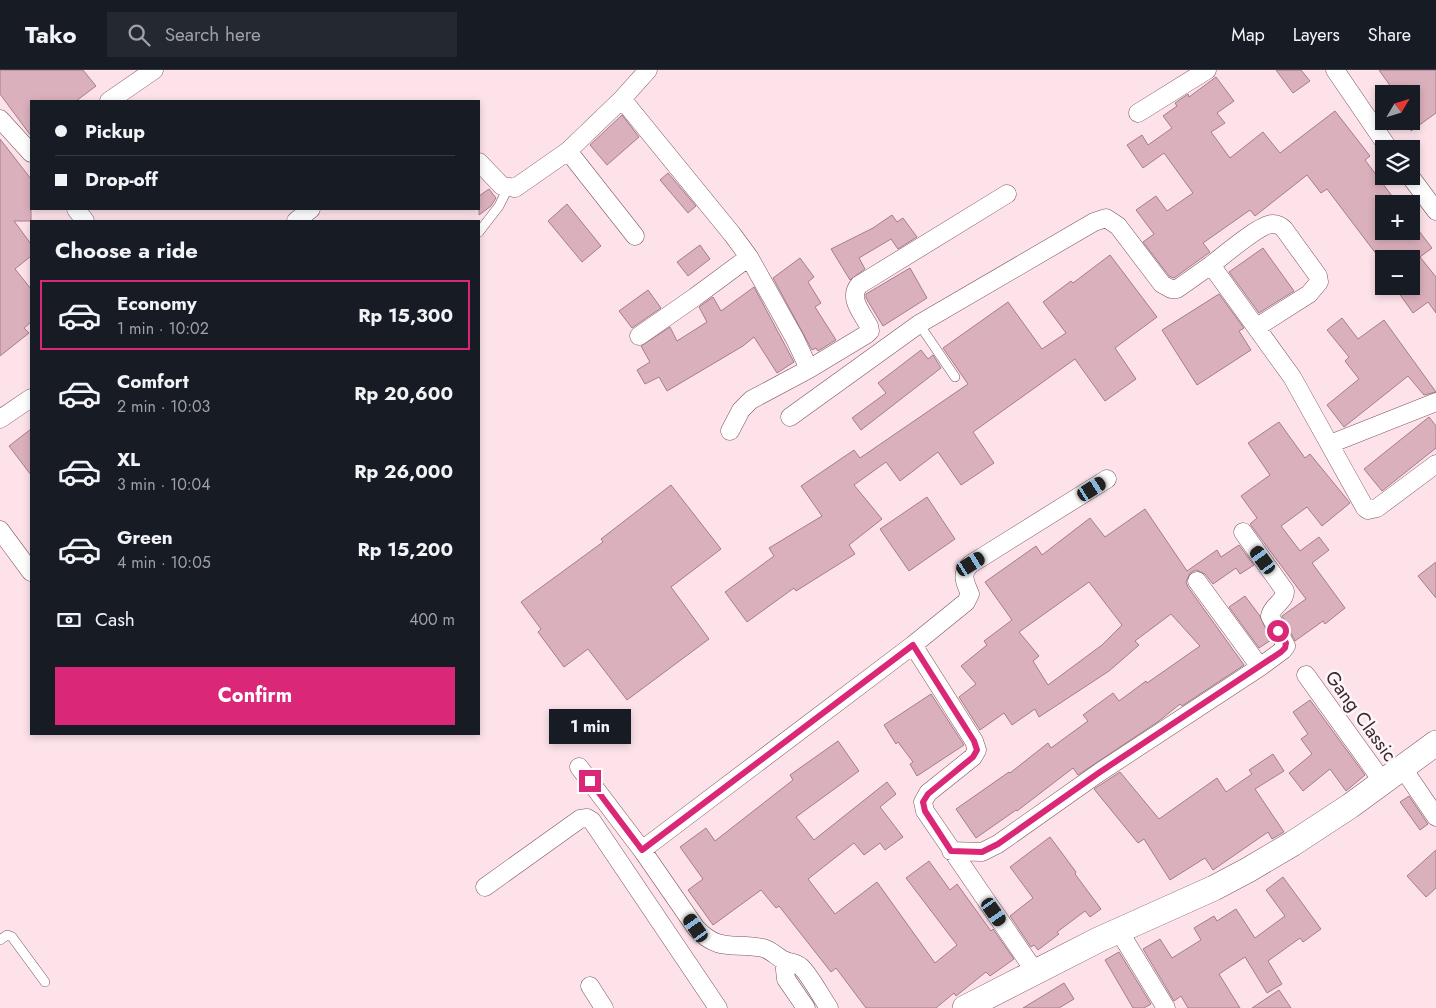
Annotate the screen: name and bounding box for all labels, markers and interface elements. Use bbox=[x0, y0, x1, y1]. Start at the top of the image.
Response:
search box bbox=[107, 12, 457, 57]
text: Tako bbox=[25, 17, 77, 52]
icon: search bbox=[125, 21, 153, 49]
text: Search here bbox=[165, 21, 261, 48]
text: Map bbox=[1231, 22, 1265, 48]
text: Layers bbox=[1293, 22, 1340, 48]
text: Share bbox=[1368, 22, 1411, 48]
north arrow bbox=[1375, 85, 1420, 130]
map controls bbox=[1375, 85, 1420, 295]
text: Pickup bbox=[85, 118, 145, 145]
button: layers bbox=[1375, 140, 1420, 185]
text: Drop-off bbox=[85, 166, 158, 193]
button: + bbox=[1375, 195, 1420, 240]
text: Choose a ride bbox=[55, 234, 198, 266]
button: − bbox=[1375, 250, 1420, 295]
text: Economy bbox=[117, 290, 197, 317]
icon: car bbox=[57, 293, 102, 338]
text: Rp 15,300 bbox=[358, 302, 453, 329]
text: 1 min · 10:02 bbox=[117, 317, 209, 340]
text: Comfort bbox=[117, 368, 189, 395]
icon: car bbox=[57, 371, 102, 416]
text: Rp 20,600 bbox=[354, 380, 453, 407]
text: 2 min · 10:03 bbox=[117, 395, 210, 418]
text: XL bbox=[117, 446, 140, 473]
icon: car bbox=[57, 449, 102, 494]
text: Rp 26,000 bbox=[354, 458, 453, 485]
text: 3 min · 10:04 bbox=[117, 473, 211, 496]
car bbox=[1075, 475, 1108, 503]
text: Green bbox=[117, 524, 173, 551]
icon: car bbox=[57, 527, 102, 572]
text: Rp 15,200 bbox=[358, 536, 453, 563]
car bbox=[1248, 543, 1277, 577]
car bbox=[954, 550, 987, 578]
text: 4 min · 10:05 bbox=[117, 551, 211, 574]
icon: cash bbox=[55, 606, 83, 634]
text: Cash bbox=[95, 606, 135, 633]
text: 400 m bbox=[409, 608, 455, 631]
route start bbox=[1267, 620, 1289, 642]
street label: Gang Classic bbox=[1319, 665, 1403, 767]
button: Confirm bbox=[55, 667, 455, 725]
callout: 1 min bbox=[549, 708, 631, 744]
text: 1 min bbox=[570, 715, 610, 738]
route end bbox=[579, 770, 601, 792]
car bbox=[979, 895, 1008, 929]
car bbox=[681, 911, 710, 945]

